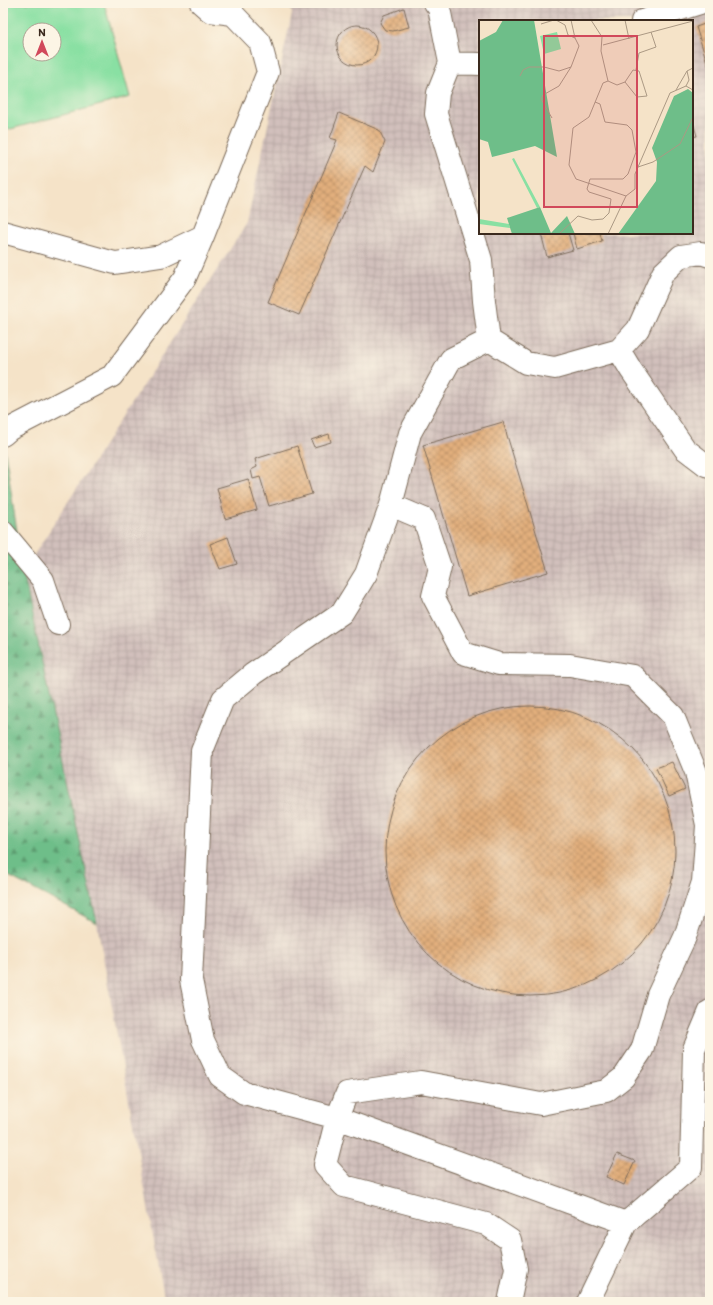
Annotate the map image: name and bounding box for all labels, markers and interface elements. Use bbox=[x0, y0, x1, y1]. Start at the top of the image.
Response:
inset map bbox=[479, 20, 693, 234]
north arrow bbox=[22, 22, 62, 62]
text: N bbox=[38, 26, 46, 39]

